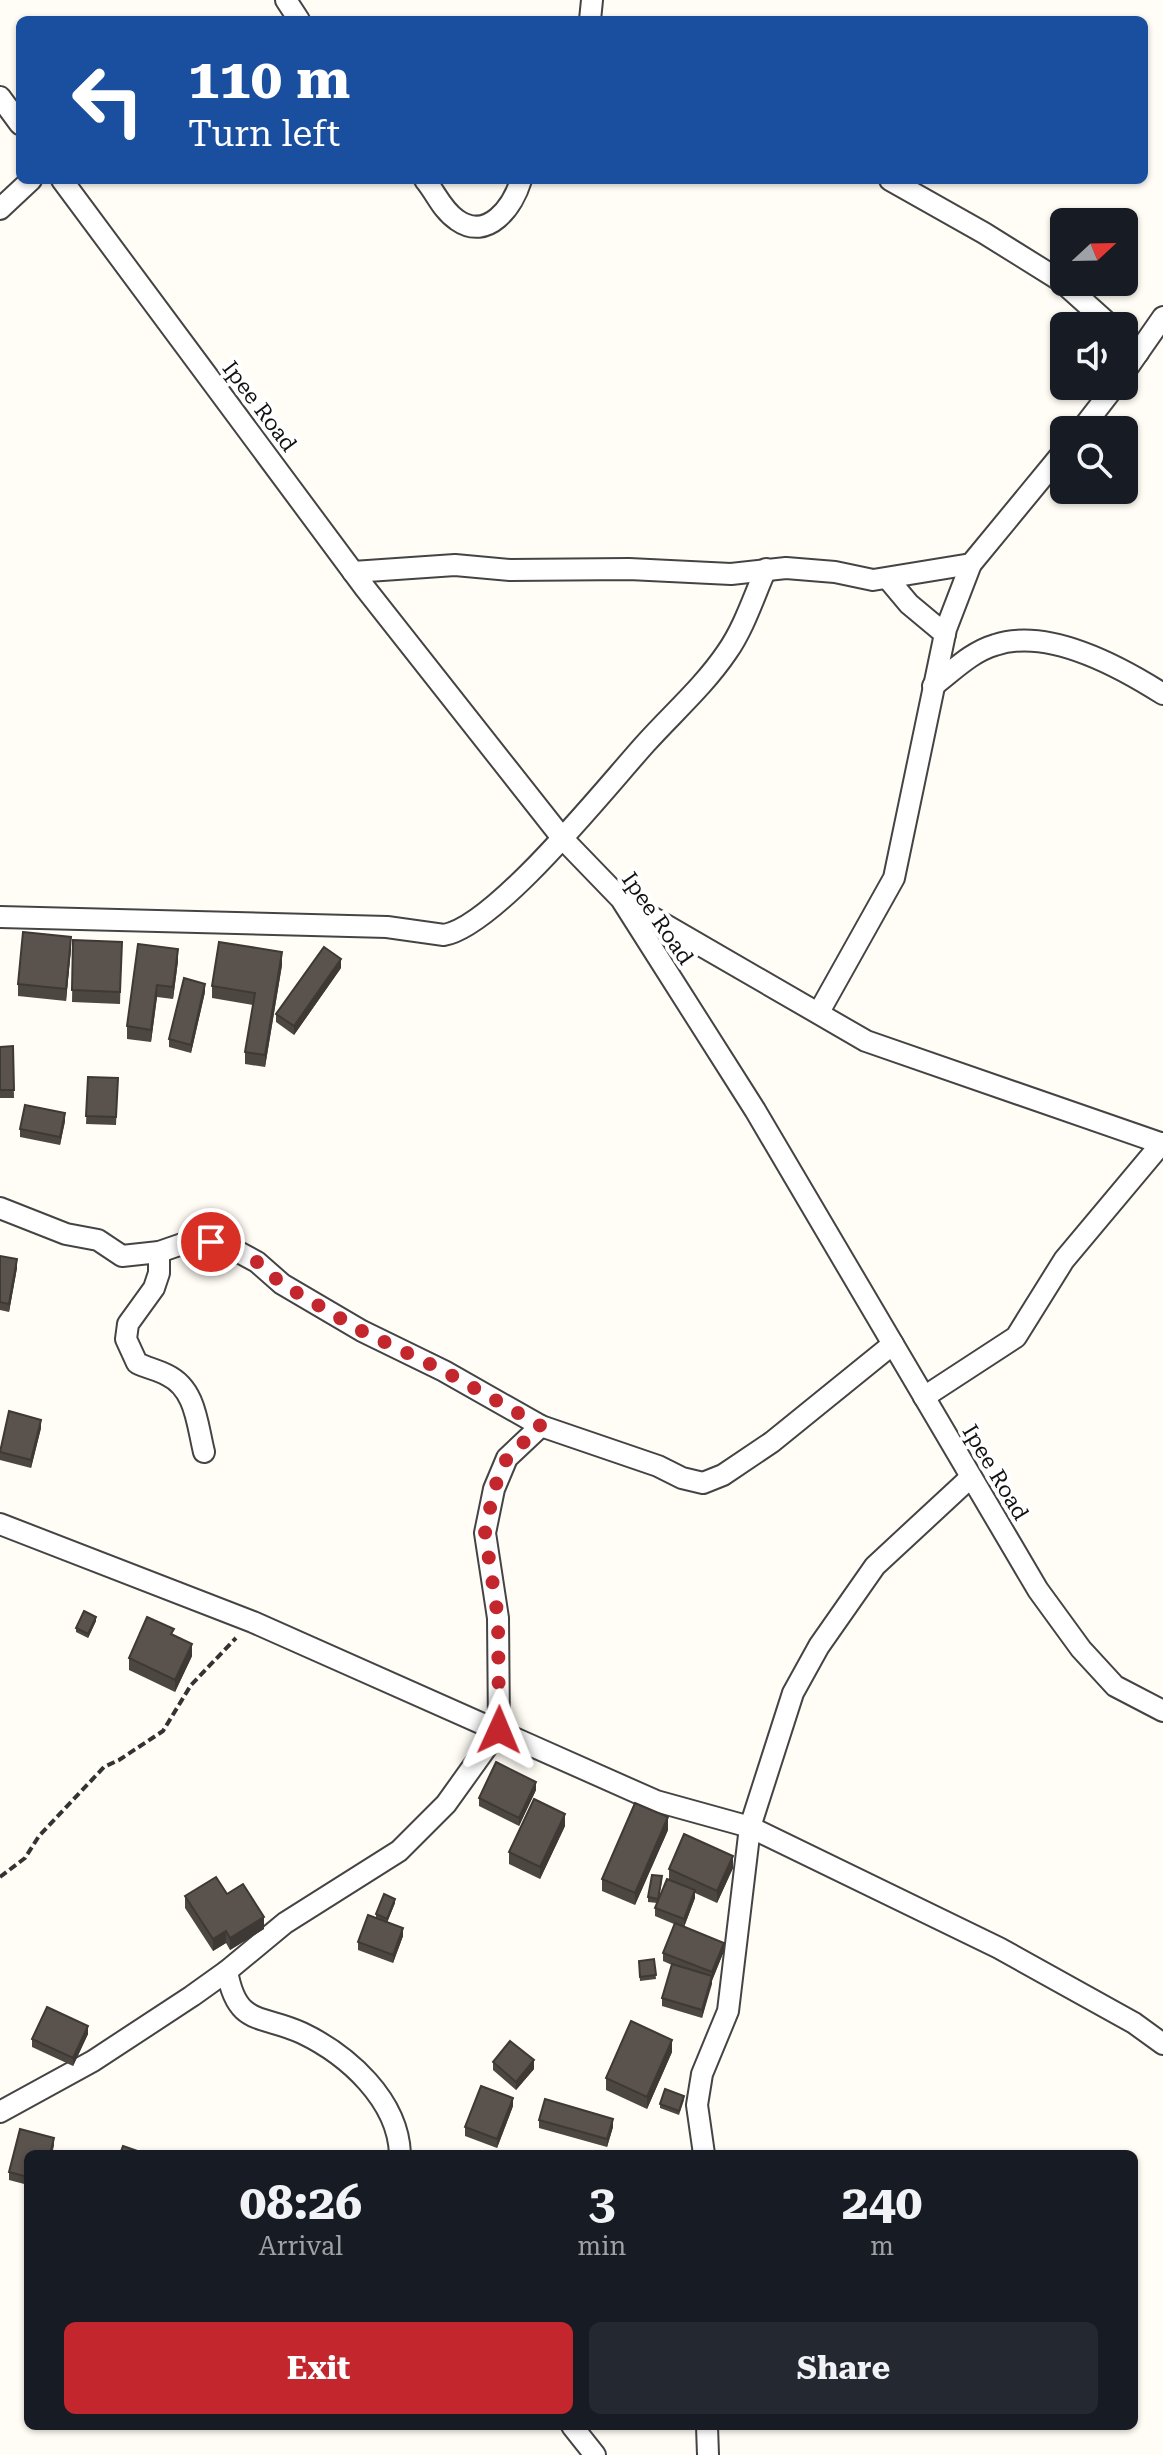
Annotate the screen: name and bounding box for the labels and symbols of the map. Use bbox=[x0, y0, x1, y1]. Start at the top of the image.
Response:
north arrow bbox=[1050, 208, 1138, 296]
street label: Ipee Road bbox=[218, 356, 302, 456]
street label: Ipee Road bbox=[617, 867, 698, 969]
pin bbox=[177, 1208, 245, 1276]
street label: Ipee Road bbox=[957, 1420, 1034, 1524]
position arrow bbox=[457, 1688, 541, 1772]

